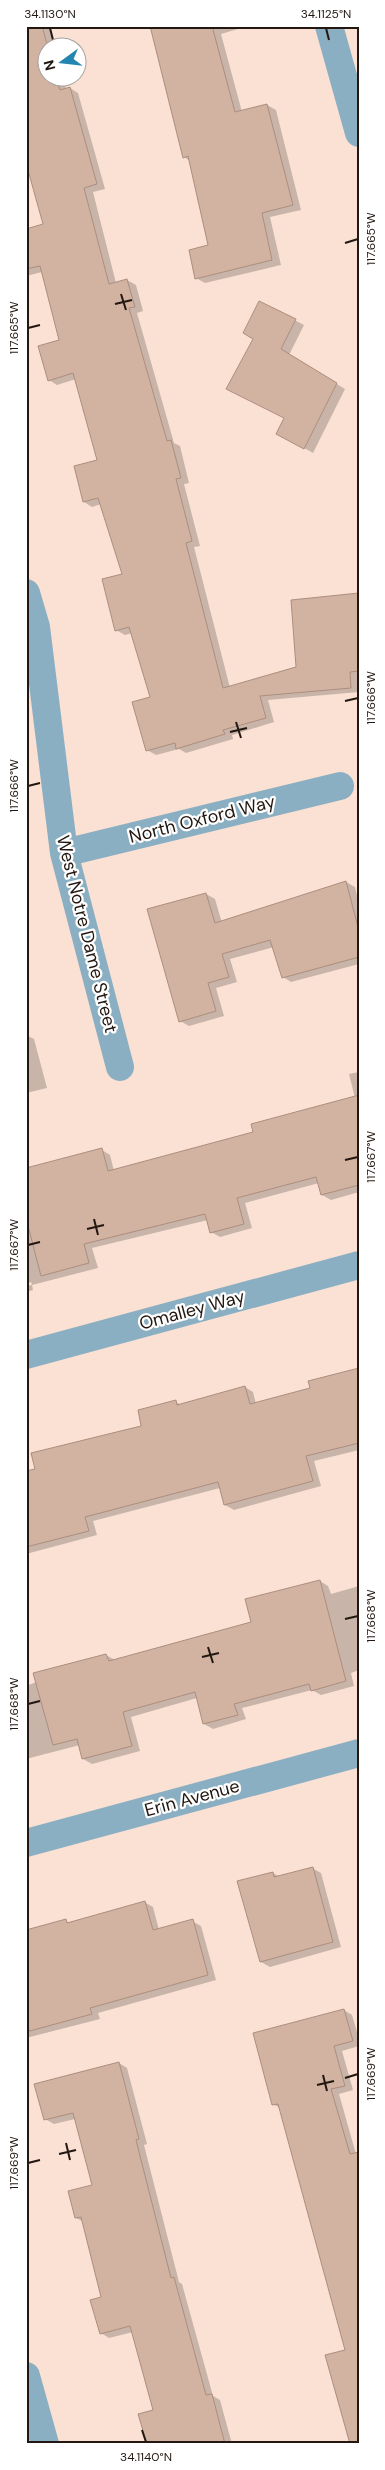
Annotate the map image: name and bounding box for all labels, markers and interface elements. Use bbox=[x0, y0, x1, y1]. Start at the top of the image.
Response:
text: 34.1130°N bbox=[24, 6, 76, 22]
text: 34.1125°N bbox=[301, 6, 351, 22]
north arrow bbox=[38, 38, 88, 88]
text: N bbox=[39, 58, 59, 73]
text: 117.665°W bbox=[363, 212, 379, 266]
text: 117.665°W bbox=[6, 301, 22, 355]
text: 117.666°W bbox=[363, 671, 379, 725]
text: 117.666°W bbox=[6, 759, 22, 813]
street label: North Oxford Way bbox=[126, 789, 278, 849]
street label: West Notre Dame Street bbox=[51, 833, 123, 1035]
text: 117.667°W bbox=[363, 1131, 379, 1183]
text: 117.667°W bbox=[6, 1219, 22, 1271]
street label: Omalley Way bbox=[136, 1284, 248, 1336]
text: 117.668°W bbox=[363, 1589, 379, 1643]
text: 117.668°W bbox=[6, 1677, 22, 1731]
street label: Erin Avenue bbox=[142, 1774, 242, 1822]
text: 117.669°W bbox=[363, 2047, 379, 2101]
text: 117.669°W bbox=[6, 2136, 22, 2190]
text: 34.1140°N bbox=[120, 2449, 172, 2465]

